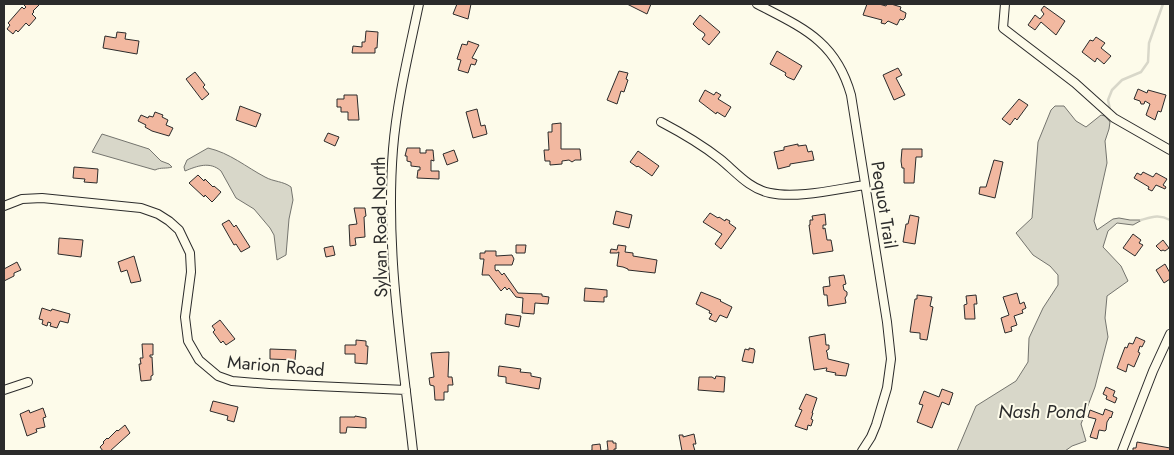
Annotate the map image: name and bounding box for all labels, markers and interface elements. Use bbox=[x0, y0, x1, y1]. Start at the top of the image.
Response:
street label: Sylvan Road North bbox=[366, 156, 394, 298]
street label: Pequot Trail bbox=[864, 159, 904, 251]
street label: Marion Road bbox=[226, 349, 326, 383]
water label: Nash Pond bbox=[998, 398, 1087, 425]

